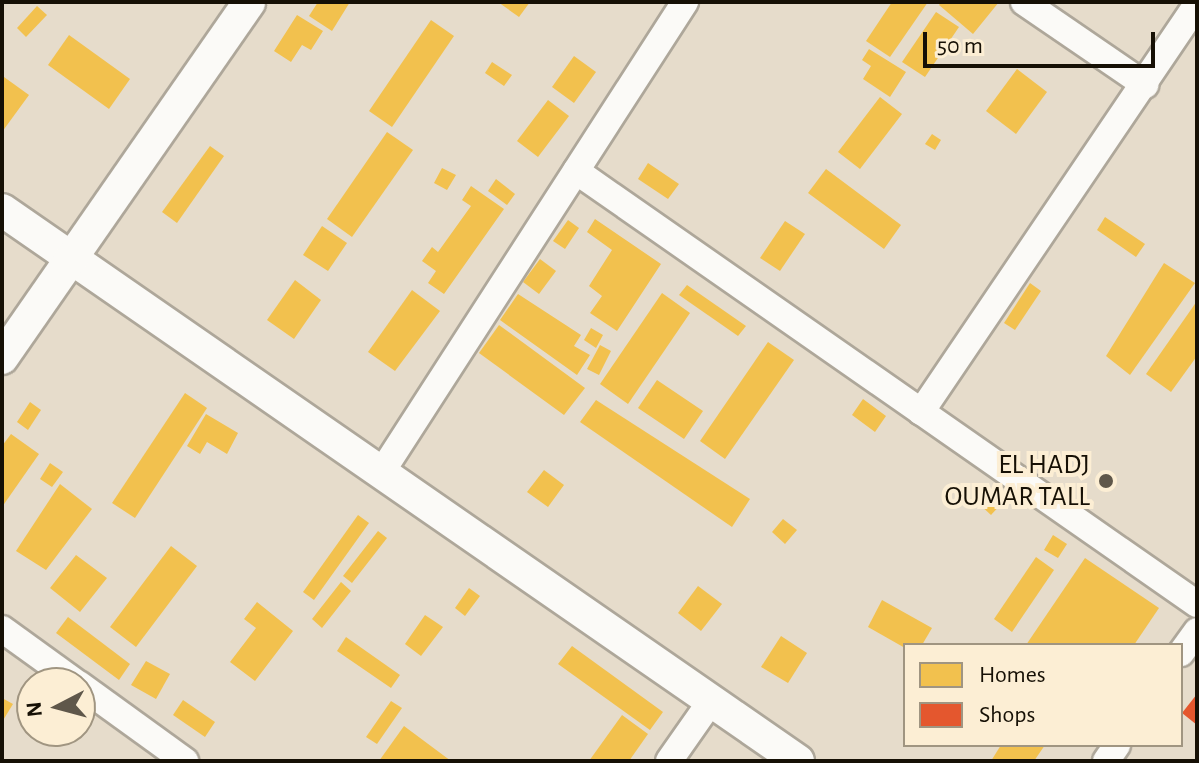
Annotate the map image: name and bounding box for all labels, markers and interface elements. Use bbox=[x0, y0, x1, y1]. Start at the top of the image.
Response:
scale bar bbox=[927, 16, 1159, 66]
text: 50 m bbox=[937, 34, 983, 58]
place label: EL HADJ OUMAR TALL bbox=[945, 448, 1090, 514]
marker: EL HADJ OUMAR TALL bbox=[1097, 472, 1115, 490]
legend bbox=[903, 643, 1183, 747]
text: Homes bbox=[979, 663, 1046, 687]
north arrow bbox=[16, 667, 96, 747]
text: N bbox=[22, 701, 46, 718]
text: Shops bbox=[979, 703, 1035, 727]

